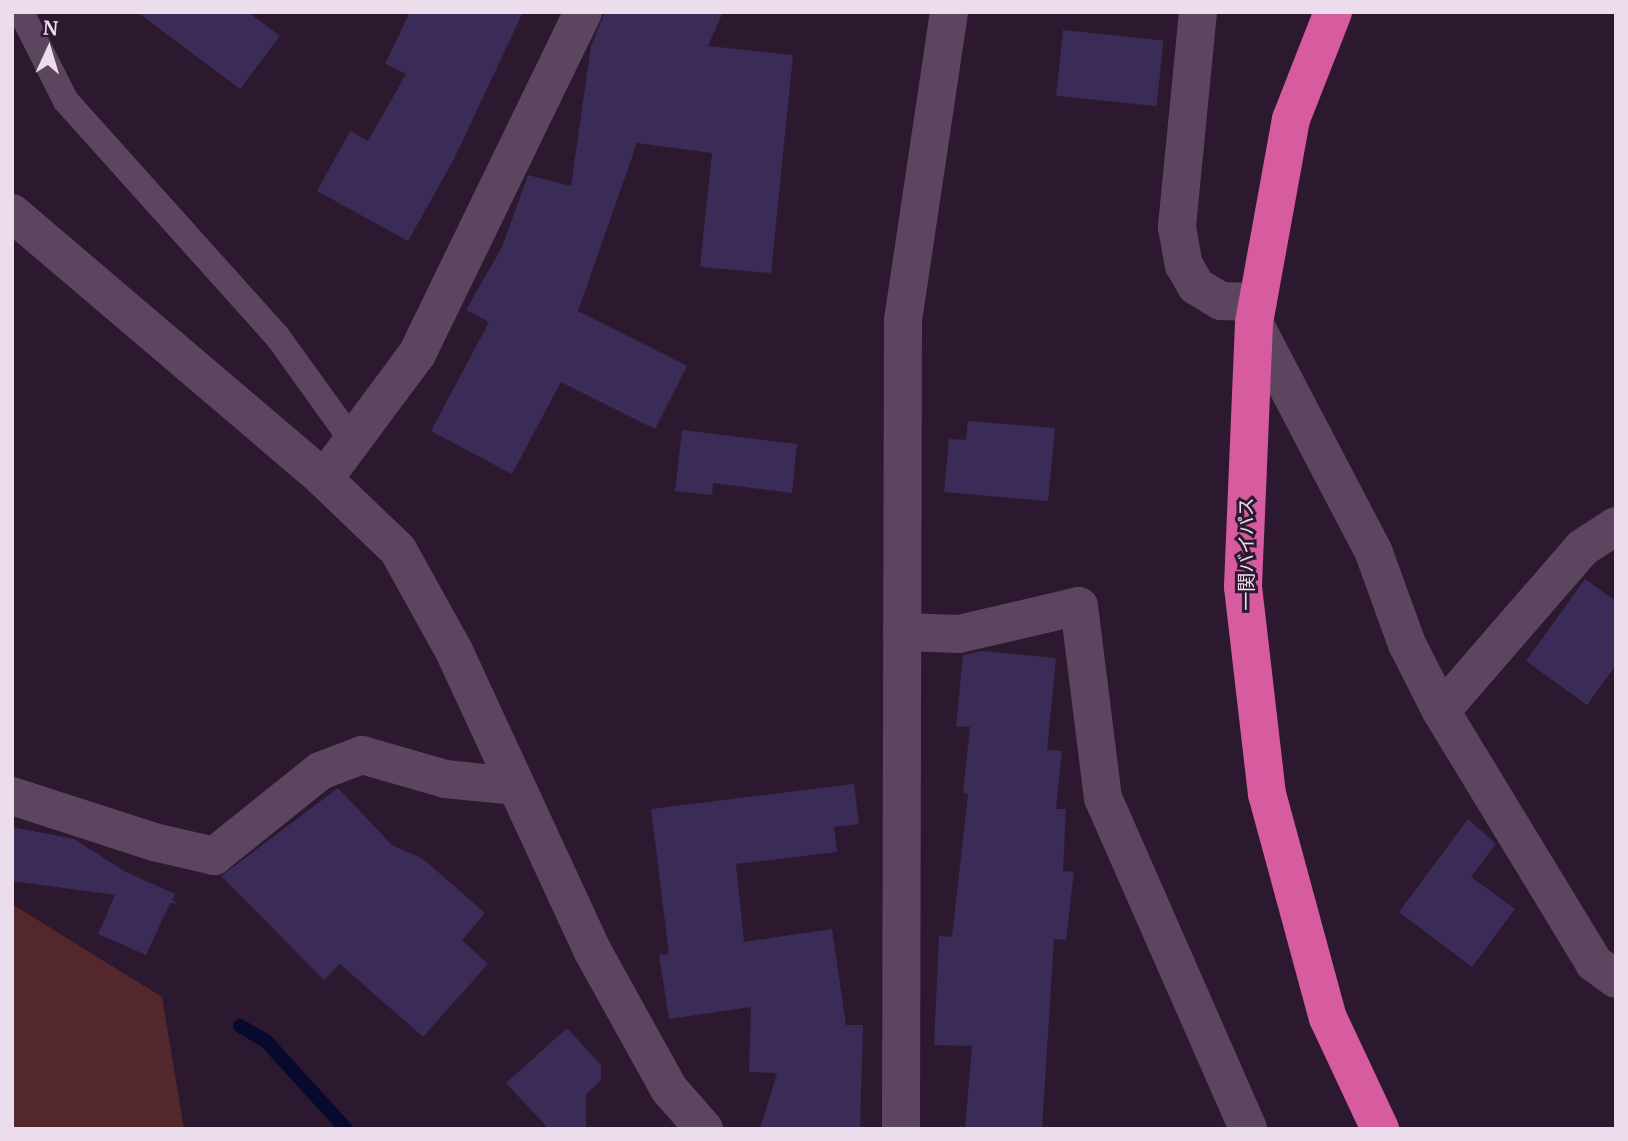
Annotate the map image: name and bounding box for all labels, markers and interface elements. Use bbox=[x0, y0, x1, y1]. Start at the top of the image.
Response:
north arrow bbox=[14, 14, 84, 84]
text: N bbox=[42, 16, 59, 41]
street label: 一関バイパス bbox=[1236, 497, 1258, 611]

